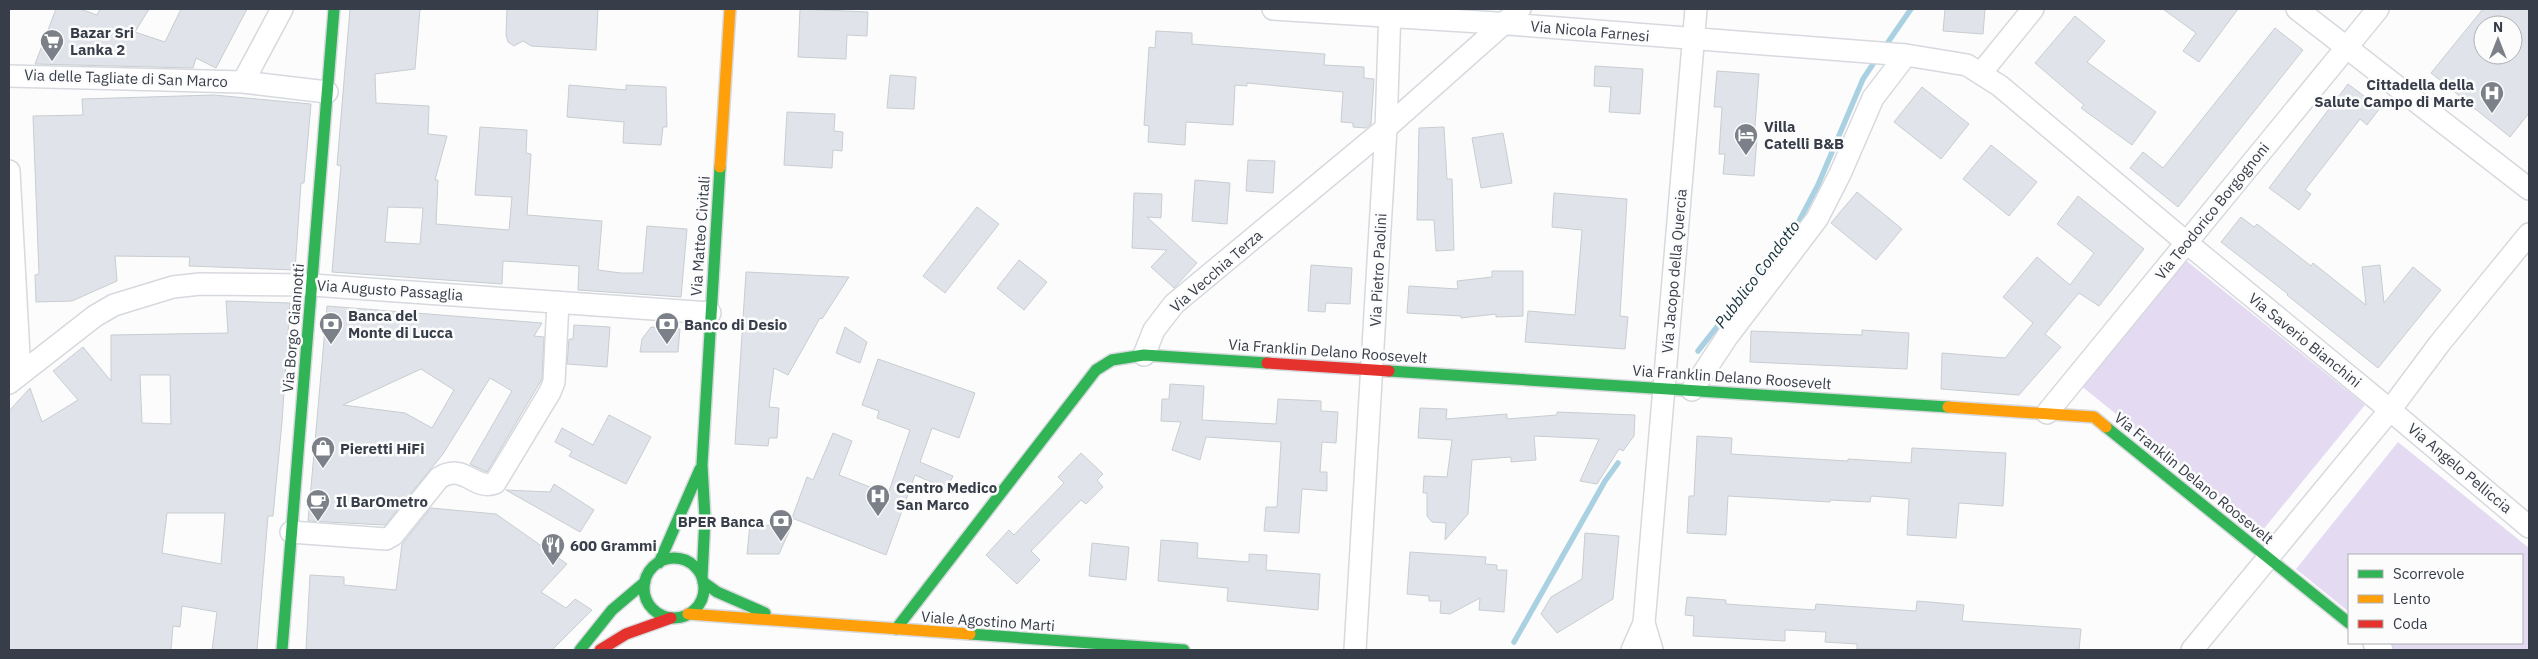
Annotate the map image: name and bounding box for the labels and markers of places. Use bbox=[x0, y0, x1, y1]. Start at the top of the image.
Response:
place label: Bazar Sri Lanka 2 bbox=[70, 23, 134, 59]
supermarket icon: Bazar Sri Lanka 2 bbox=[39, 28, 65, 62]
place label: Cittadella della Salute Campo di Marte bbox=[2314, 75, 2474, 111]
hospital icon: Cittadella della Salute Campo di Marte bbox=[2479, 80, 2505, 114]
place label: Villa Catelli B&B bbox=[1764, 117, 1844, 153]
hotel icon: Villa Catelli B&B bbox=[1733, 122, 1759, 156]
place label: Banca del Monte di Lucca bbox=[348, 306, 454, 342]
bank icon: Banca del Monte di Lucca bbox=[318, 311, 344, 345]
bank icon: Banco di Desio bbox=[654, 311, 680, 345]
place label: Banco di Desio bbox=[684, 315, 787, 334]
shop icon: Pieretti HiFi bbox=[310, 435, 336, 469]
place label: Pieretti HiFi bbox=[340, 439, 424, 458]
place label: Centro Medico San Marco bbox=[896, 478, 997, 514]
hospital icon: Centro Medico San Marco bbox=[865, 483, 891, 517]
cafe icon: Il BarOmetro bbox=[305, 488, 331, 522]
place label: Il BarOmetro bbox=[336, 492, 428, 511]
bank icon: BPER Banca bbox=[768, 508, 794, 542]
place label: BPER Banca bbox=[678, 512, 764, 531]
restaurant icon: 600 Grammi bbox=[540, 532, 566, 566]
place label: 600 Grammi bbox=[570, 536, 657, 555]

